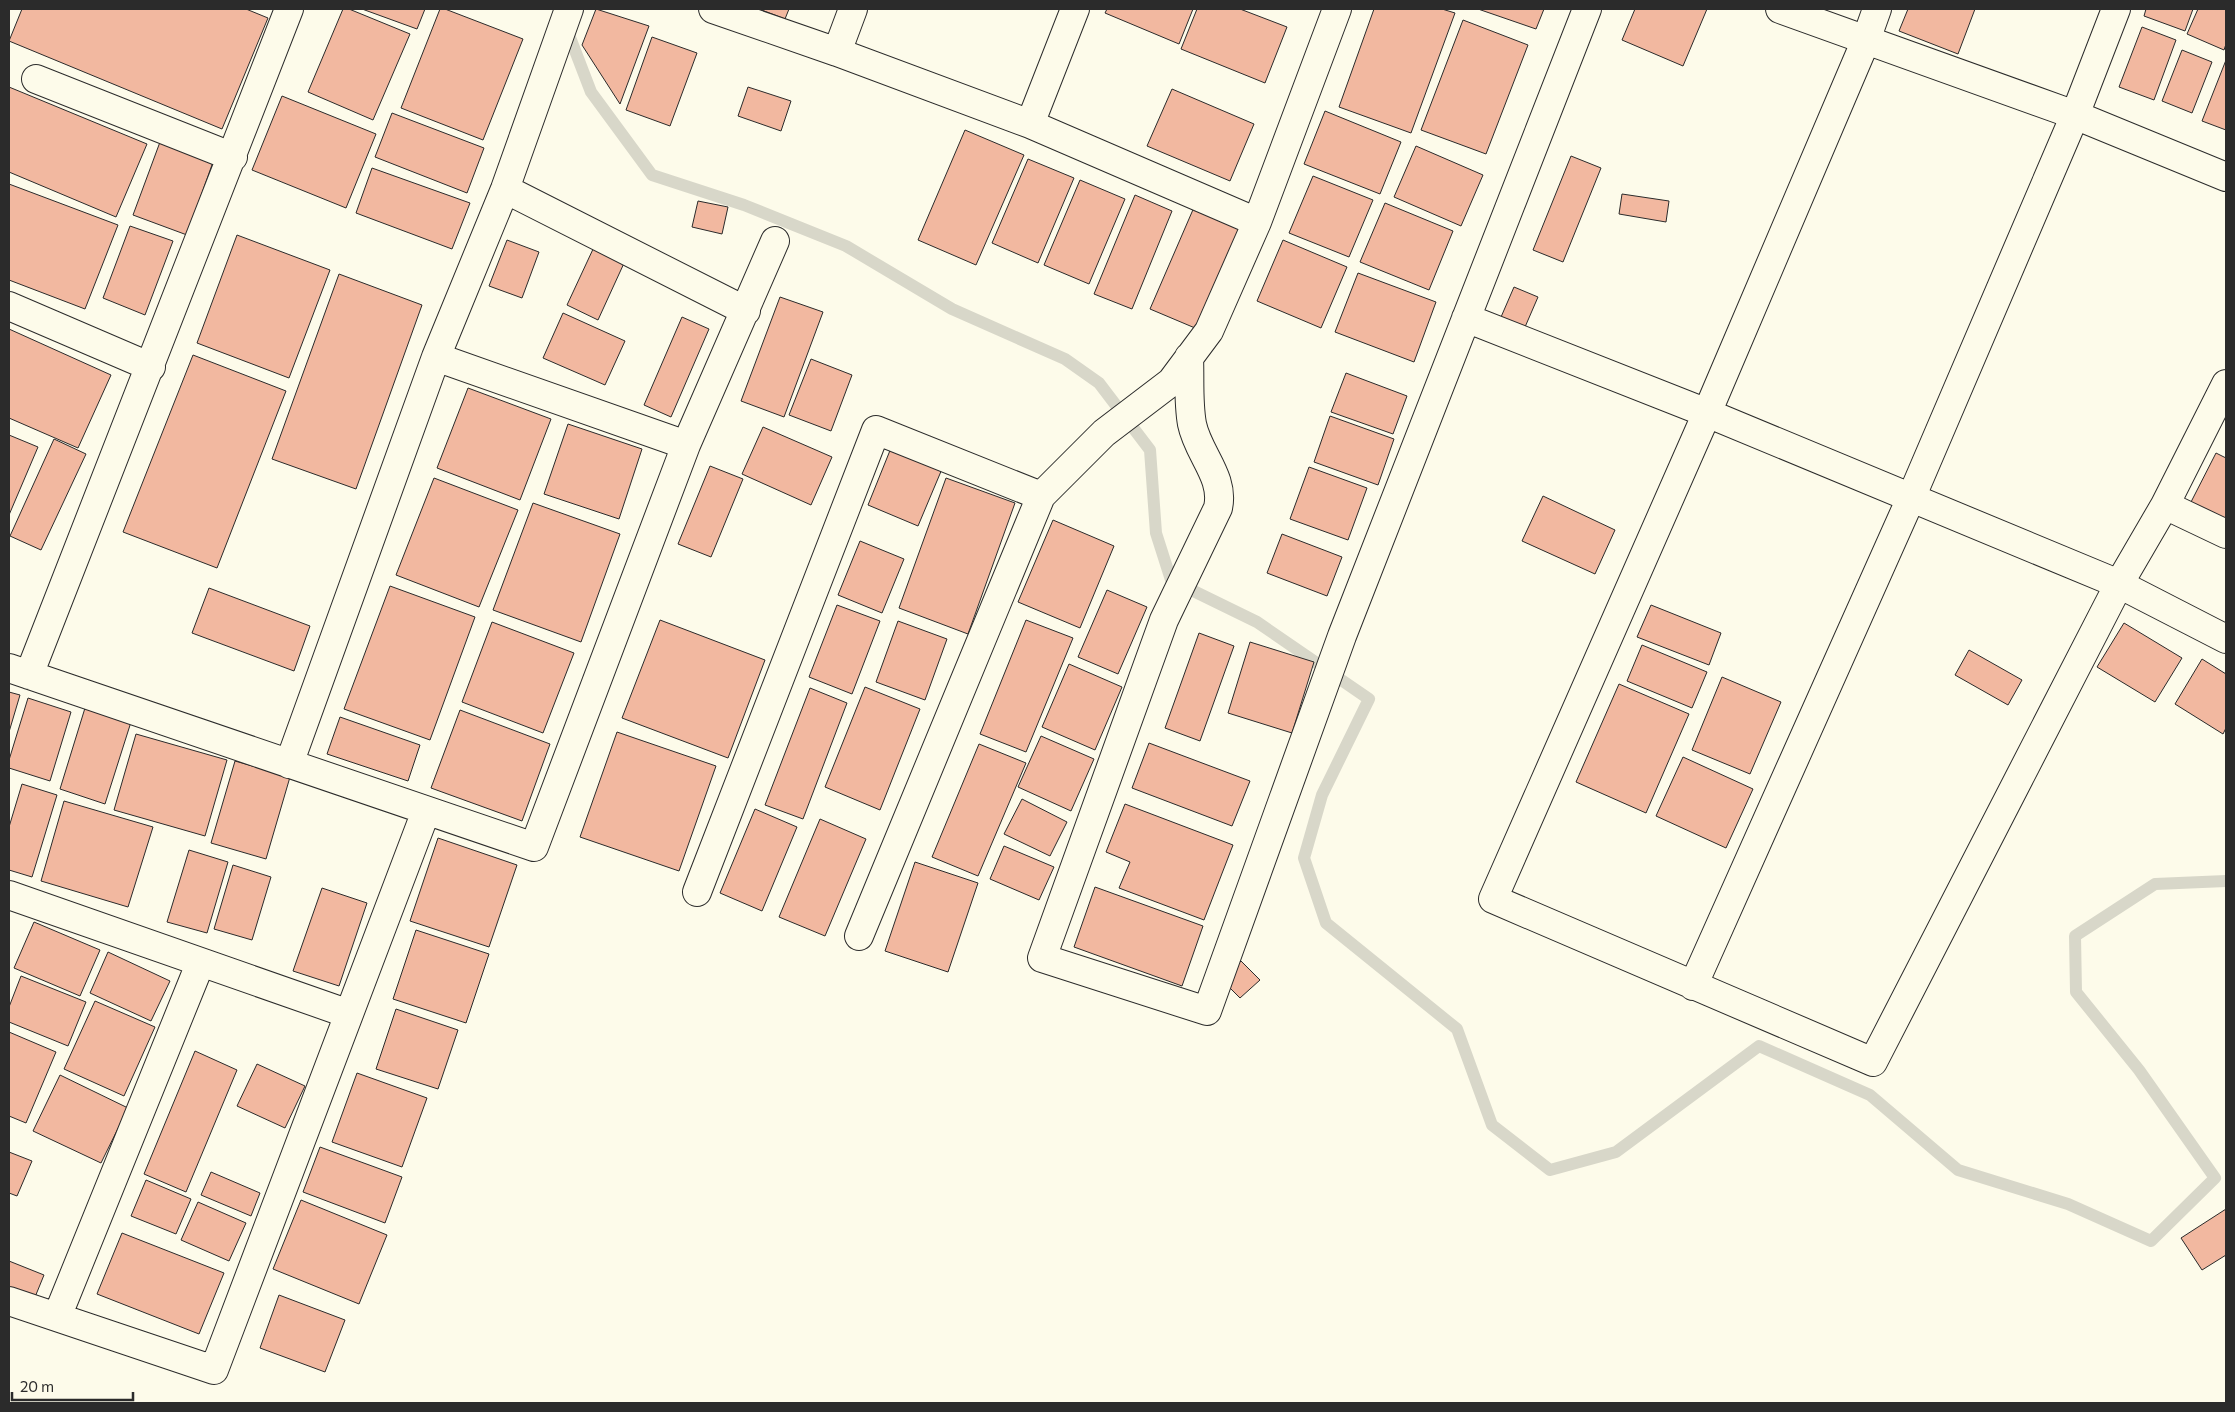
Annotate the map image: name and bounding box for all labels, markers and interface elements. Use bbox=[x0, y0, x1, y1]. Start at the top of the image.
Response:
scale bar bbox=[12, 1370, 134, 1402]
text: 20 m bbox=[20, 1377, 54, 1395]

